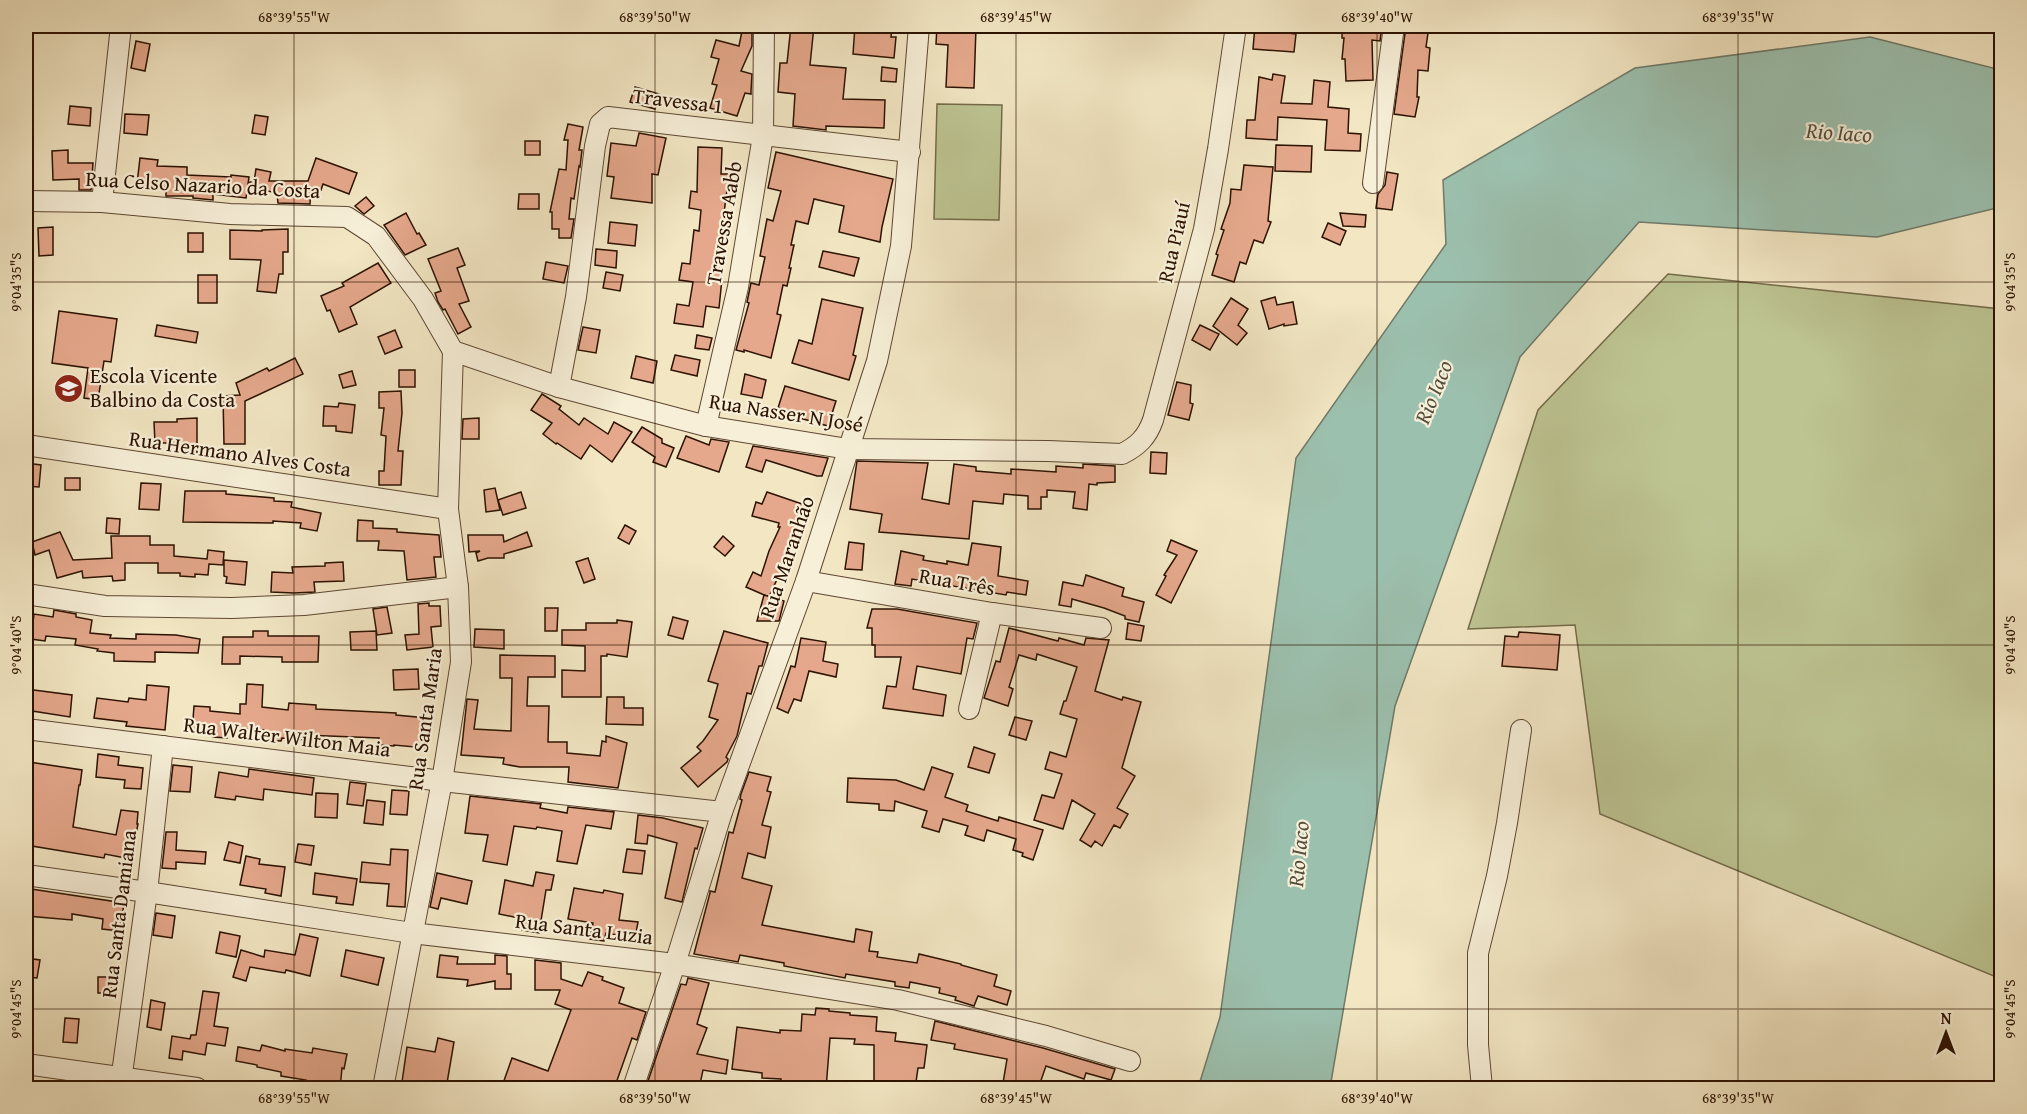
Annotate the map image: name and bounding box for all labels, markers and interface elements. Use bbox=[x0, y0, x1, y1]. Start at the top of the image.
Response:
text: 68°39'55"W bbox=[258, 6, 330, 27]
text: 68°39'50"W bbox=[619, 6, 691, 27]
text: 68°39'45"W bbox=[980, 6, 1052, 27]
text: 68°39'40"W bbox=[1341, 6, 1413, 27]
text: 68°39'35"W bbox=[1702, 6, 1774, 27]
street label: Travessa 1 bbox=[631, 80, 725, 121]
water label: Rio Iaco bbox=[1804, 114, 1873, 150]
street label: Travessa Aabb bbox=[697, 159, 750, 287]
street label: Rua Celso Nazario da Costa bbox=[85, 163, 321, 206]
street label: Rua Piauí bbox=[1149, 197, 1198, 286]
text: 9°04'35"S bbox=[5, 252, 26, 312]
text: 9°04'35"S bbox=[1999, 252, 2020, 312]
water label: Rio Iaco bbox=[1405, 355, 1460, 430]
place label: Escola Vicente Balbino da Costa bbox=[90, 360, 235, 415]
school or university icon: Escola Vicente Balbino da Costa bbox=[53, 372, 85, 404]
street label: Rua Nasser N José bbox=[707, 385, 865, 440]
street label: Rua Hermano Alves Costa bbox=[127, 423, 353, 484]
street label: Rua Maranhão bbox=[751, 491, 822, 622]
street label: Rua Três bbox=[917, 560, 998, 603]
text: 9°04'40"S bbox=[5, 615, 26, 675]
text: 9°04'40"S bbox=[1999, 615, 2020, 675]
street label: Rua Santa Maria bbox=[399, 646, 450, 792]
street label: Rua Walter Wilton Maia bbox=[182, 708, 393, 765]
water label: Rio Iaco bbox=[1279, 820, 1317, 889]
street label: Rua Santa Damiana bbox=[93, 828, 144, 1000]
street label: Rua Santa Luzia bbox=[513, 905, 655, 952]
text: 9°04'45"S bbox=[5, 979, 26, 1039]
text: 9°04'45"S bbox=[1999, 979, 2020, 1039]
north arrow bbox=[1916, 1003, 1976, 1063]
text: N bbox=[1941, 1006, 1952, 1030]
text: 68°39'55"W bbox=[258, 1087, 330, 1108]
text: 68°39'50"W bbox=[619, 1087, 691, 1108]
text: 68°39'45"W bbox=[980, 1087, 1052, 1108]
text: 68°39'40"W bbox=[1341, 1087, 1413, 1108]
text: 68°39'35"W bbox=[1702, 1087, 1774, 1108]

